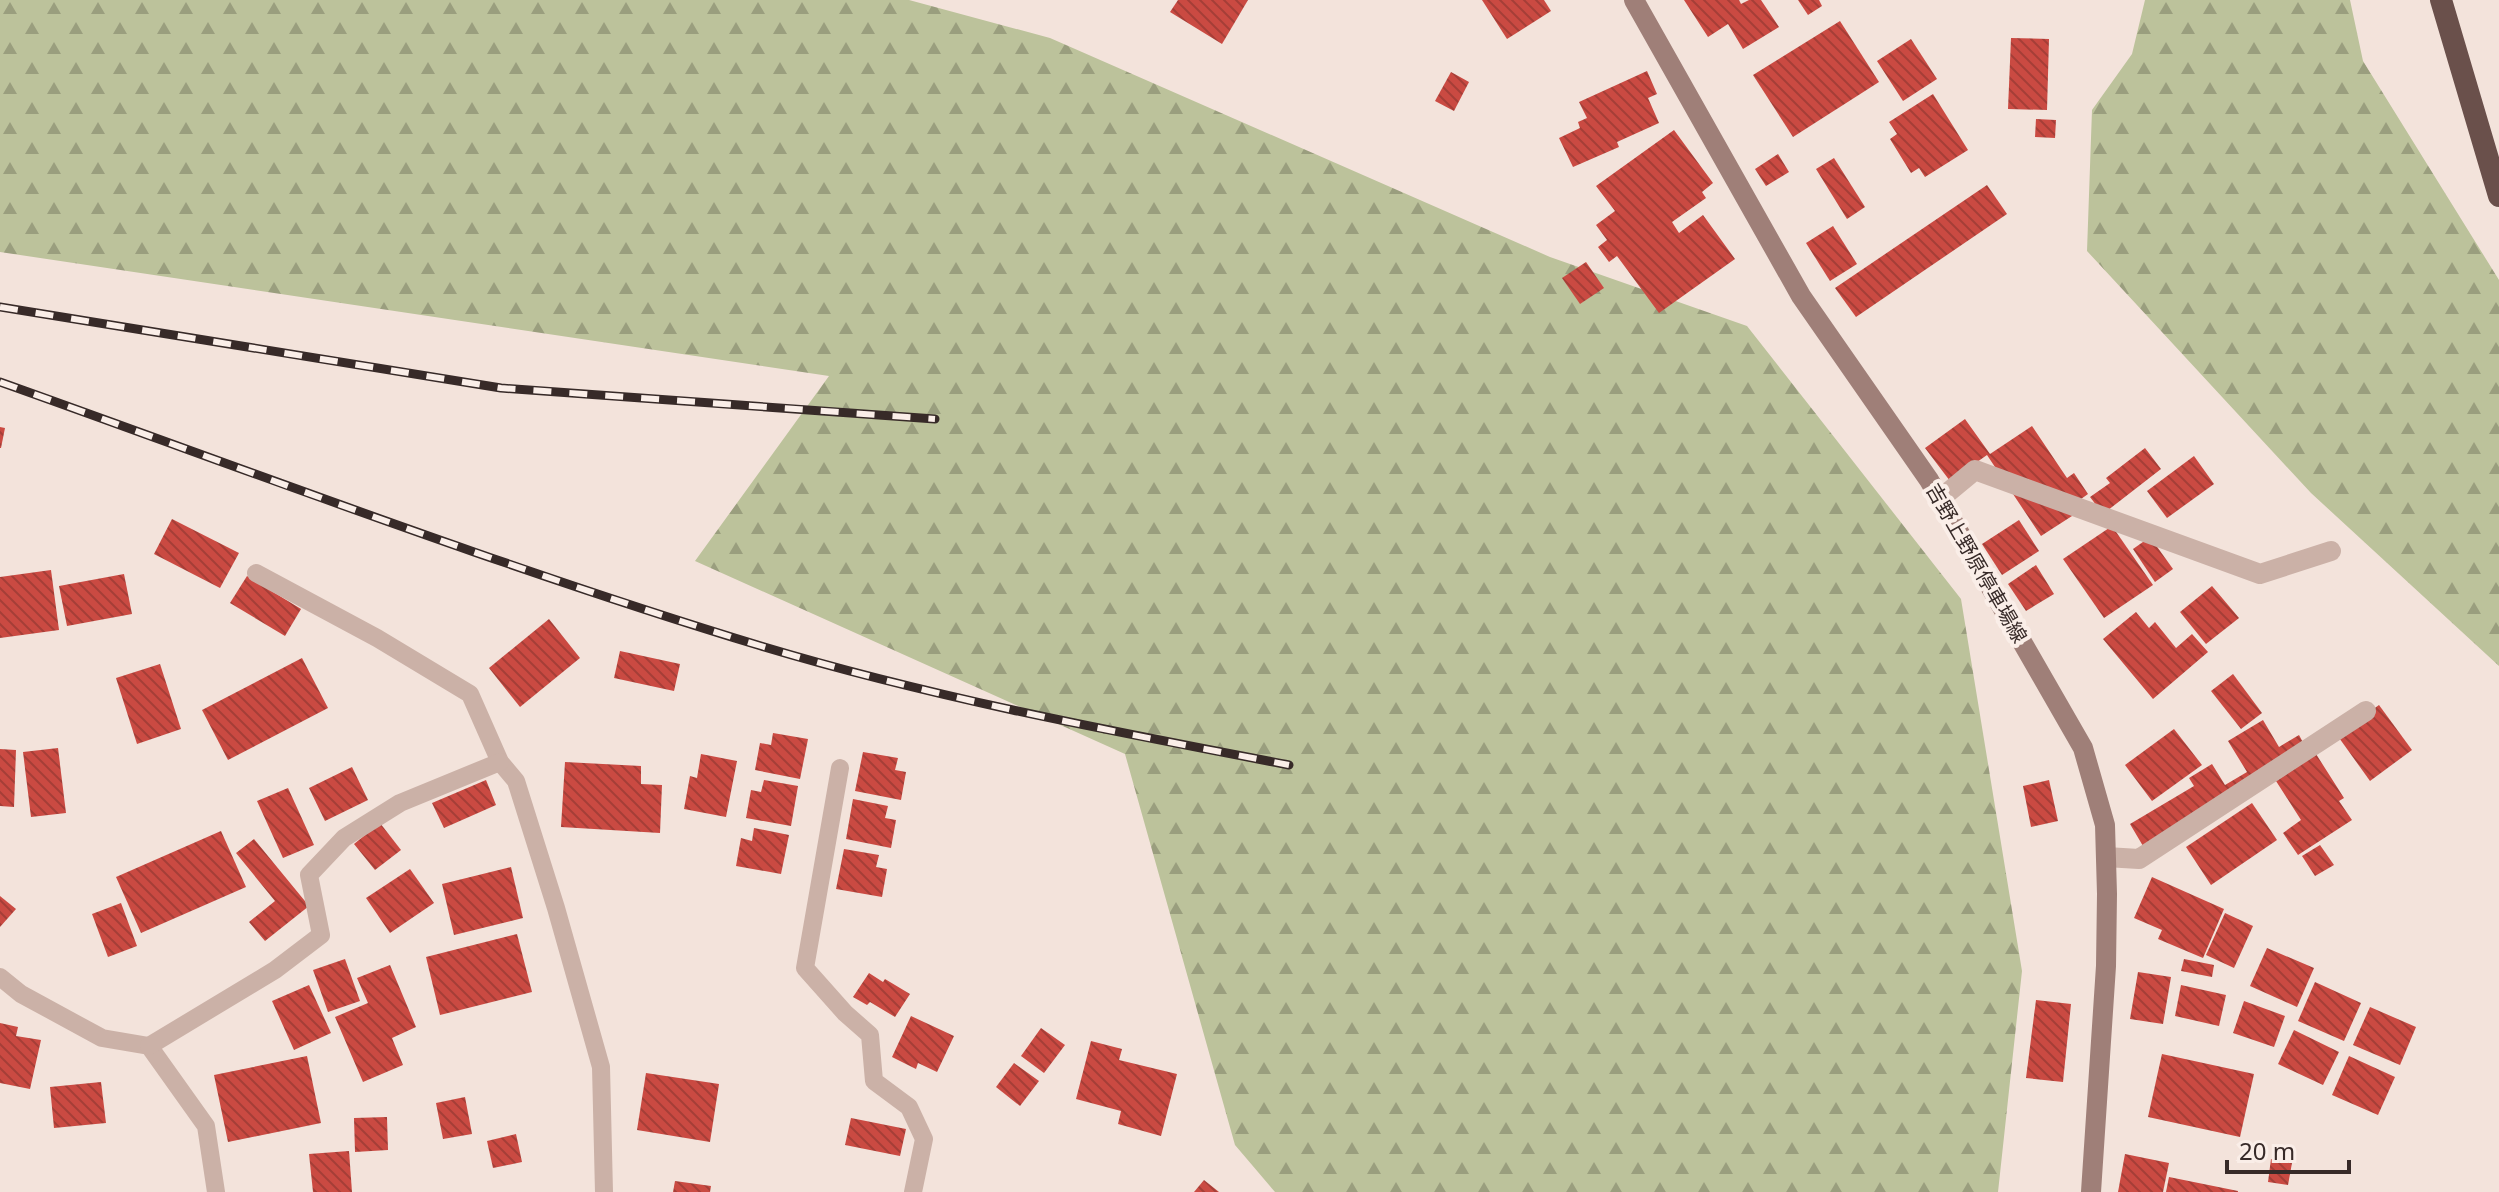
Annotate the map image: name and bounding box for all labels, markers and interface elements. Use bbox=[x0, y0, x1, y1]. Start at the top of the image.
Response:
street label: 吉野上野原停車場線 bbox=[1920, 478, 2034, 648]
scale bar bbox=[2227, 1124, 2349, 1174]
text: 20 m bbox=[2239, 1134, 2295, 1167]

